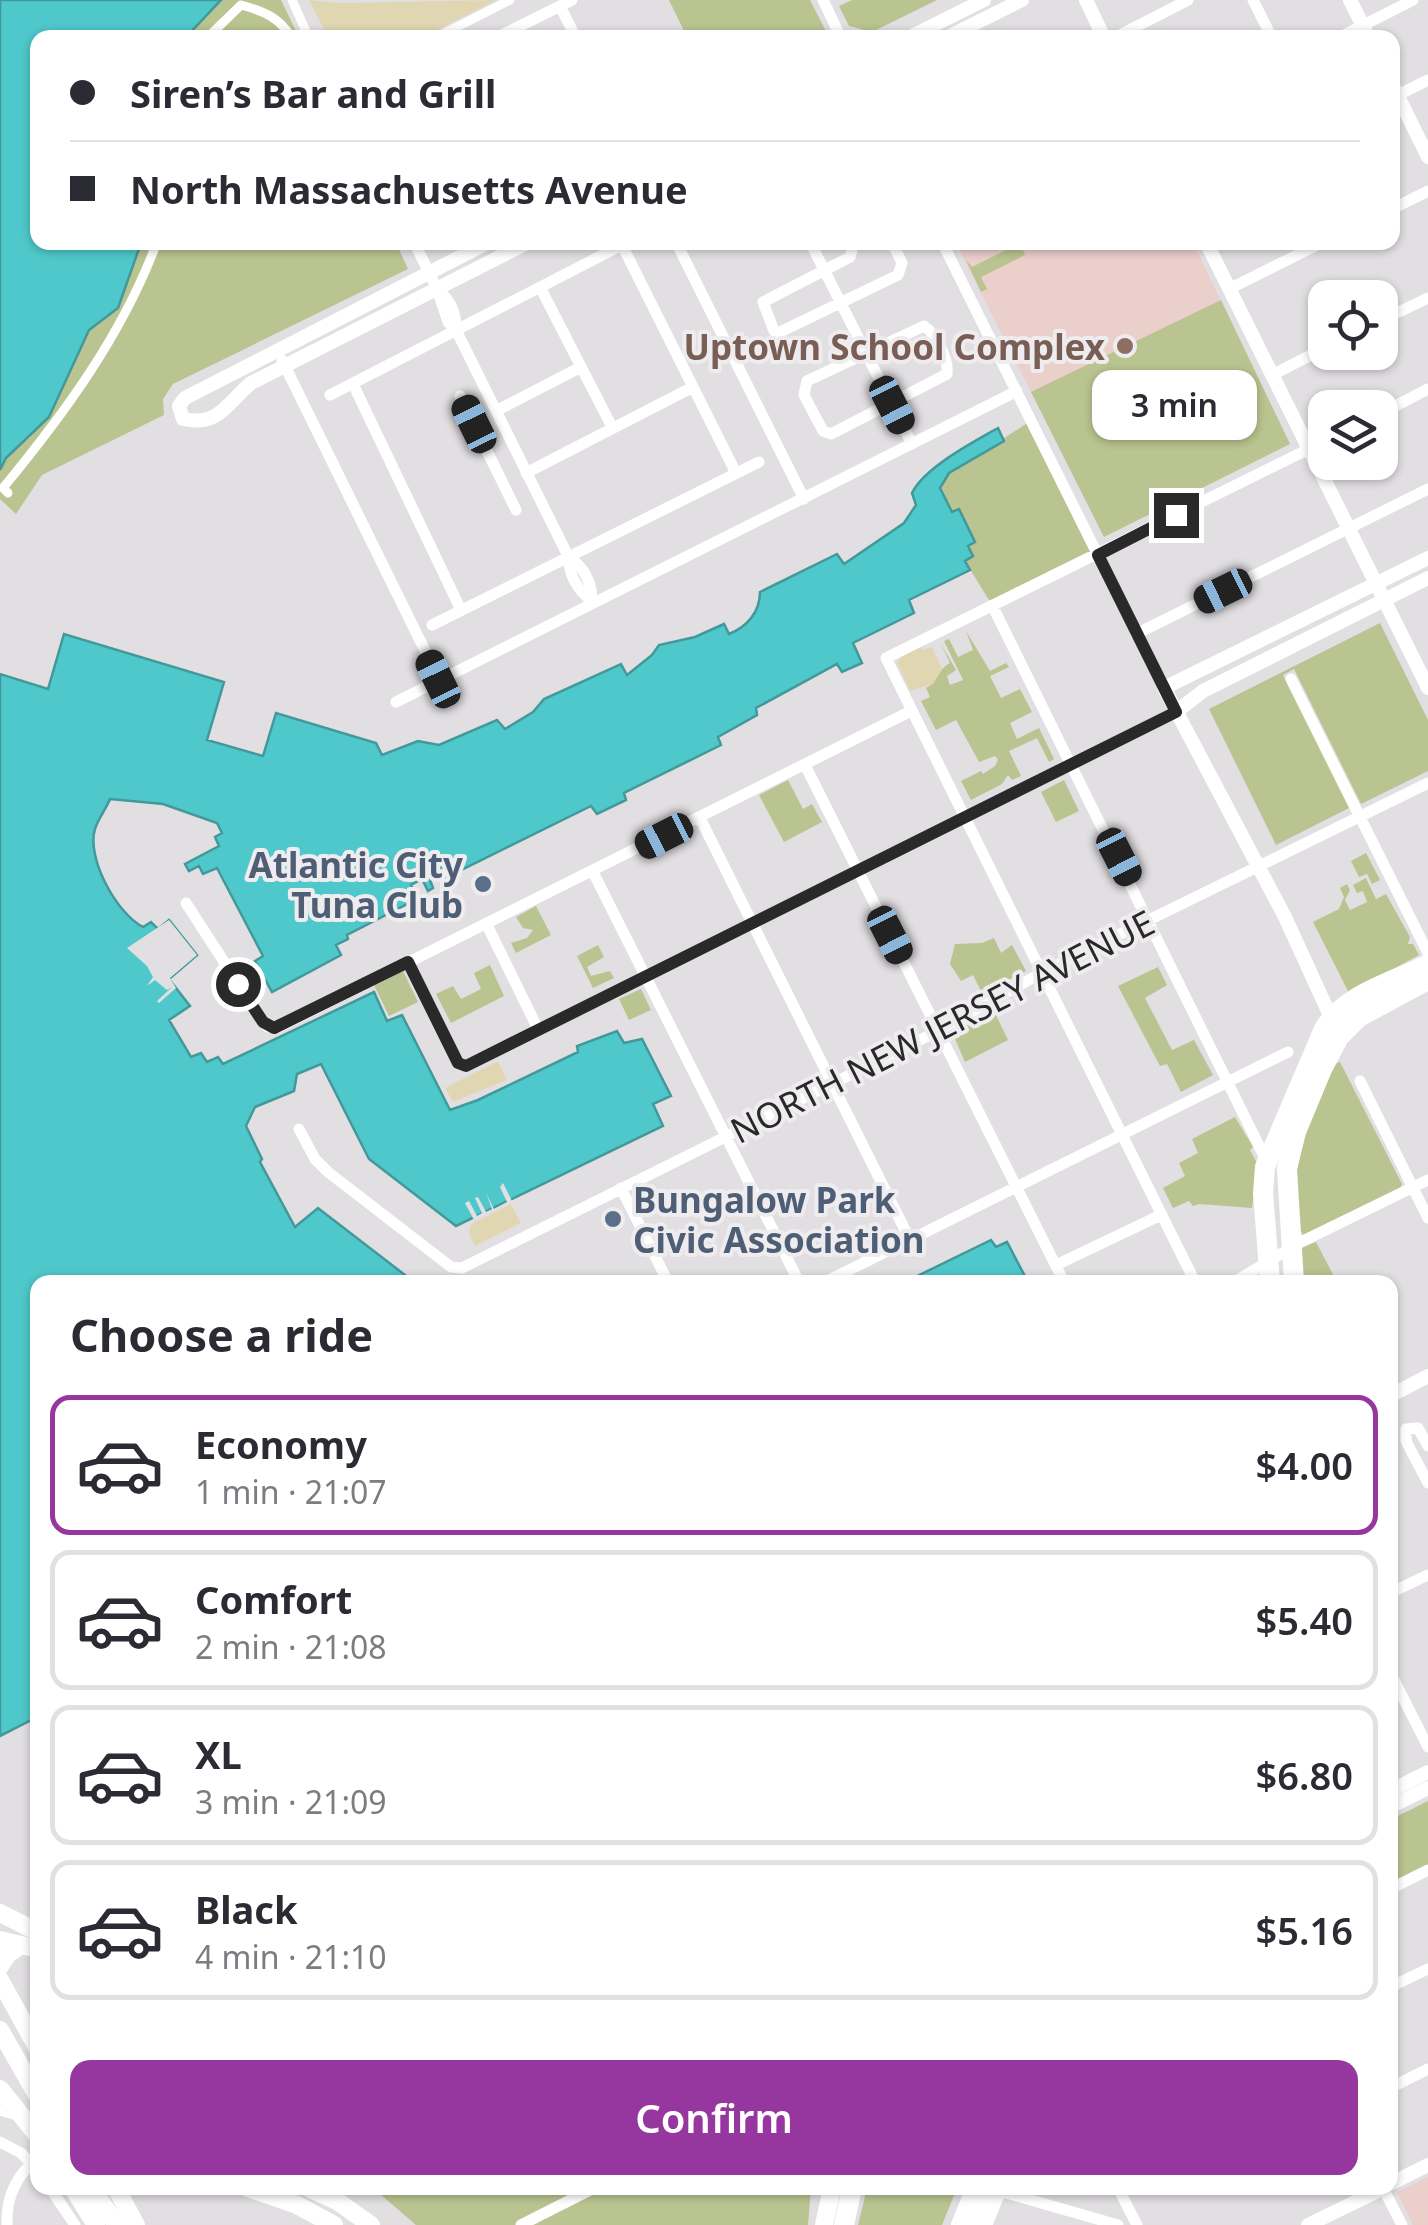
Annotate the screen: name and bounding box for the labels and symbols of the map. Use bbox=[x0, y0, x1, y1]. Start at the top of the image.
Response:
place label: Uptown School Complex bbox=[683, 323, 1106, 370]
marker: Uptown School Complex bbox=[1114, 335, 1136, 357]
callout: 3 min bbox=[1094, 370, 1258, 440]
car bbox=[865, 371, 919, 439]
car bbox=[447, 390, 501, 458]
route end bbox=[1154, 493, 1199, 538]
car bbox=[1189, 564, 1257, 618]
car bbox=[411, 645, 465, 713]
car bbox=[630, 809, 698, 863]
car bbox=[1092, 823, 1146, 891]
place label: Atlantic City Tuna Club bbox=[249, 841, 463, 928]
marker: Atlantic City Tuna Club bbox=[472, 873, 494, 895]
street label: NORTH NEW JERSEY AVENUE bbox=[722, 899, 1162, 1153]
car bbox=[863, 901, 917, 969]
route start bbox=[216, 962, 261, 1007]
place label: Bungalow Park Civic Association bbox=[633, 1176, 925, 1263]
marker: Bungalow Park Civic Association bbox=[602, 1208, 624, 1230]

